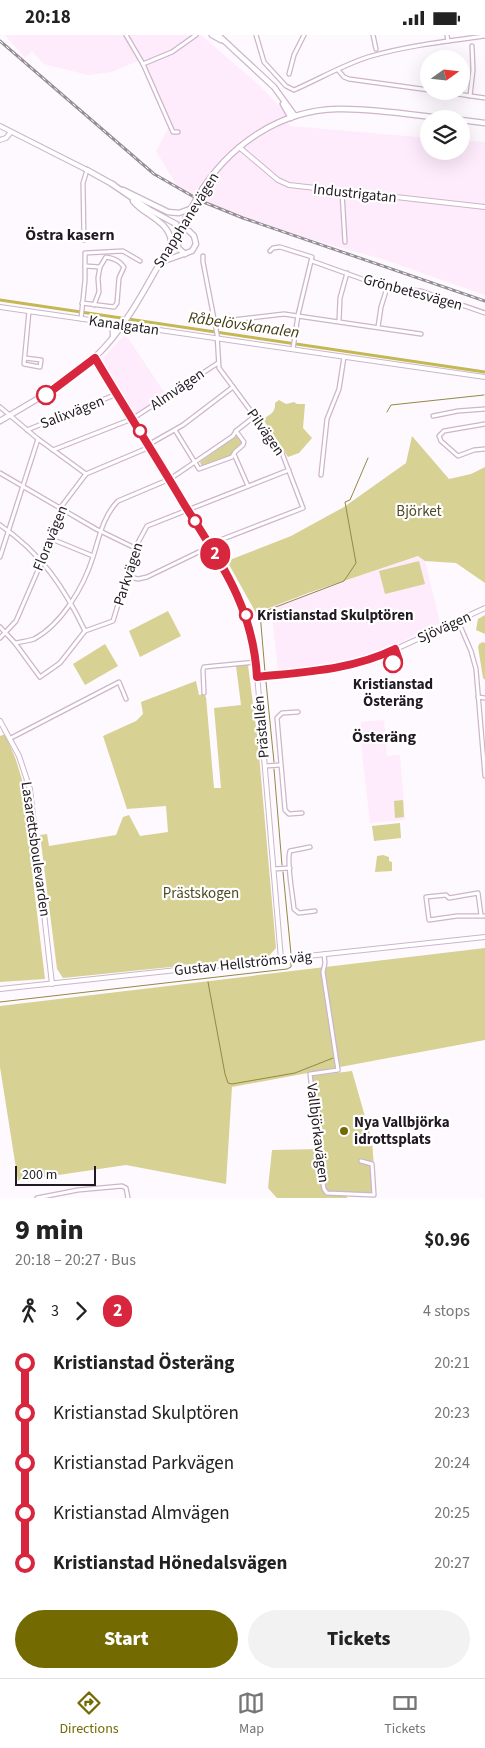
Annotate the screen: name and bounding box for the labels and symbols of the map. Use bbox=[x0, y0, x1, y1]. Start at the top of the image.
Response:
north arrow bbox=[420, 50, 470, 100]
street label: Snapphanevägen bbox=[149, 168, 224, 272]
street label: Industrigatan bbox=[312, 179, 398, 208]
district label: Östra kasern bbox=[25, 224, 115, 246]
street label: Grönbetesvägen bbox=[361, 269, 465, 316]
water label: Råbelövskanalen bbox=[187, 306, 301, 344]
street label: Kanalgatan bbox=[87, 310, 161, 341]
street label: Almvägen bbox=[146, 363, 209, 415]
unlabelled marker bbox=[36, 385, 56, 405]
street label: Salixvägen bbox=[37, 391, 107, 434]
street label: Pilvägen bbox=[242, 404, 289, 460]
unlabelled marker bbox=[133, 424, 147, 438]
park label: Björket bbox=[396, 501, 442, 522]
street label: Floravägen bbox=[28, 502, 73, 574]
unlabelled marker bbox=[188, 514, 202, 528]
line badge: 2 bbox=[199, 538, 231, 570]
street label: Parkvägen bbox=[108, 540, 149, 608]
place label: Kristianstad Skulptören bbox=[257, 605, 414, 626]
street label: Sjövägen bbox=[414, 606, 475, 649]
marker: Kristianstad Skulptören bbox=[239, 608, 253, 622]
marker: Kristianstad Österäng bbox=[383, 653, 403, 673]
place label: Kristianstad Österäng bbox=[353, 674, 433, 712]
street label: Prästallén bbox=[248, 695, 275, 759]
district label: Österäng bbox=[352, 726, 416, 748]
street label: Lasarettsboulevarden bbox=[16, 780, 55, 918]
park label: Prästskogen bbox=[163, 883, 239, 904]
street label: Gustav Hellströms väg bbox=[173, 946, 313, 981]
street label: Vallbjörkavägen bbox=[301, 1082, 334, 1184]
place label: Nya Vallbjörka idrottsplats bbox=[354, 1112, 450, 1150]
marker: Nya Vallbjörka idrottsplats bbox=[338, 1125, 350, 1137]
scale bar bbox=[15, 1163, 96, 1186]

